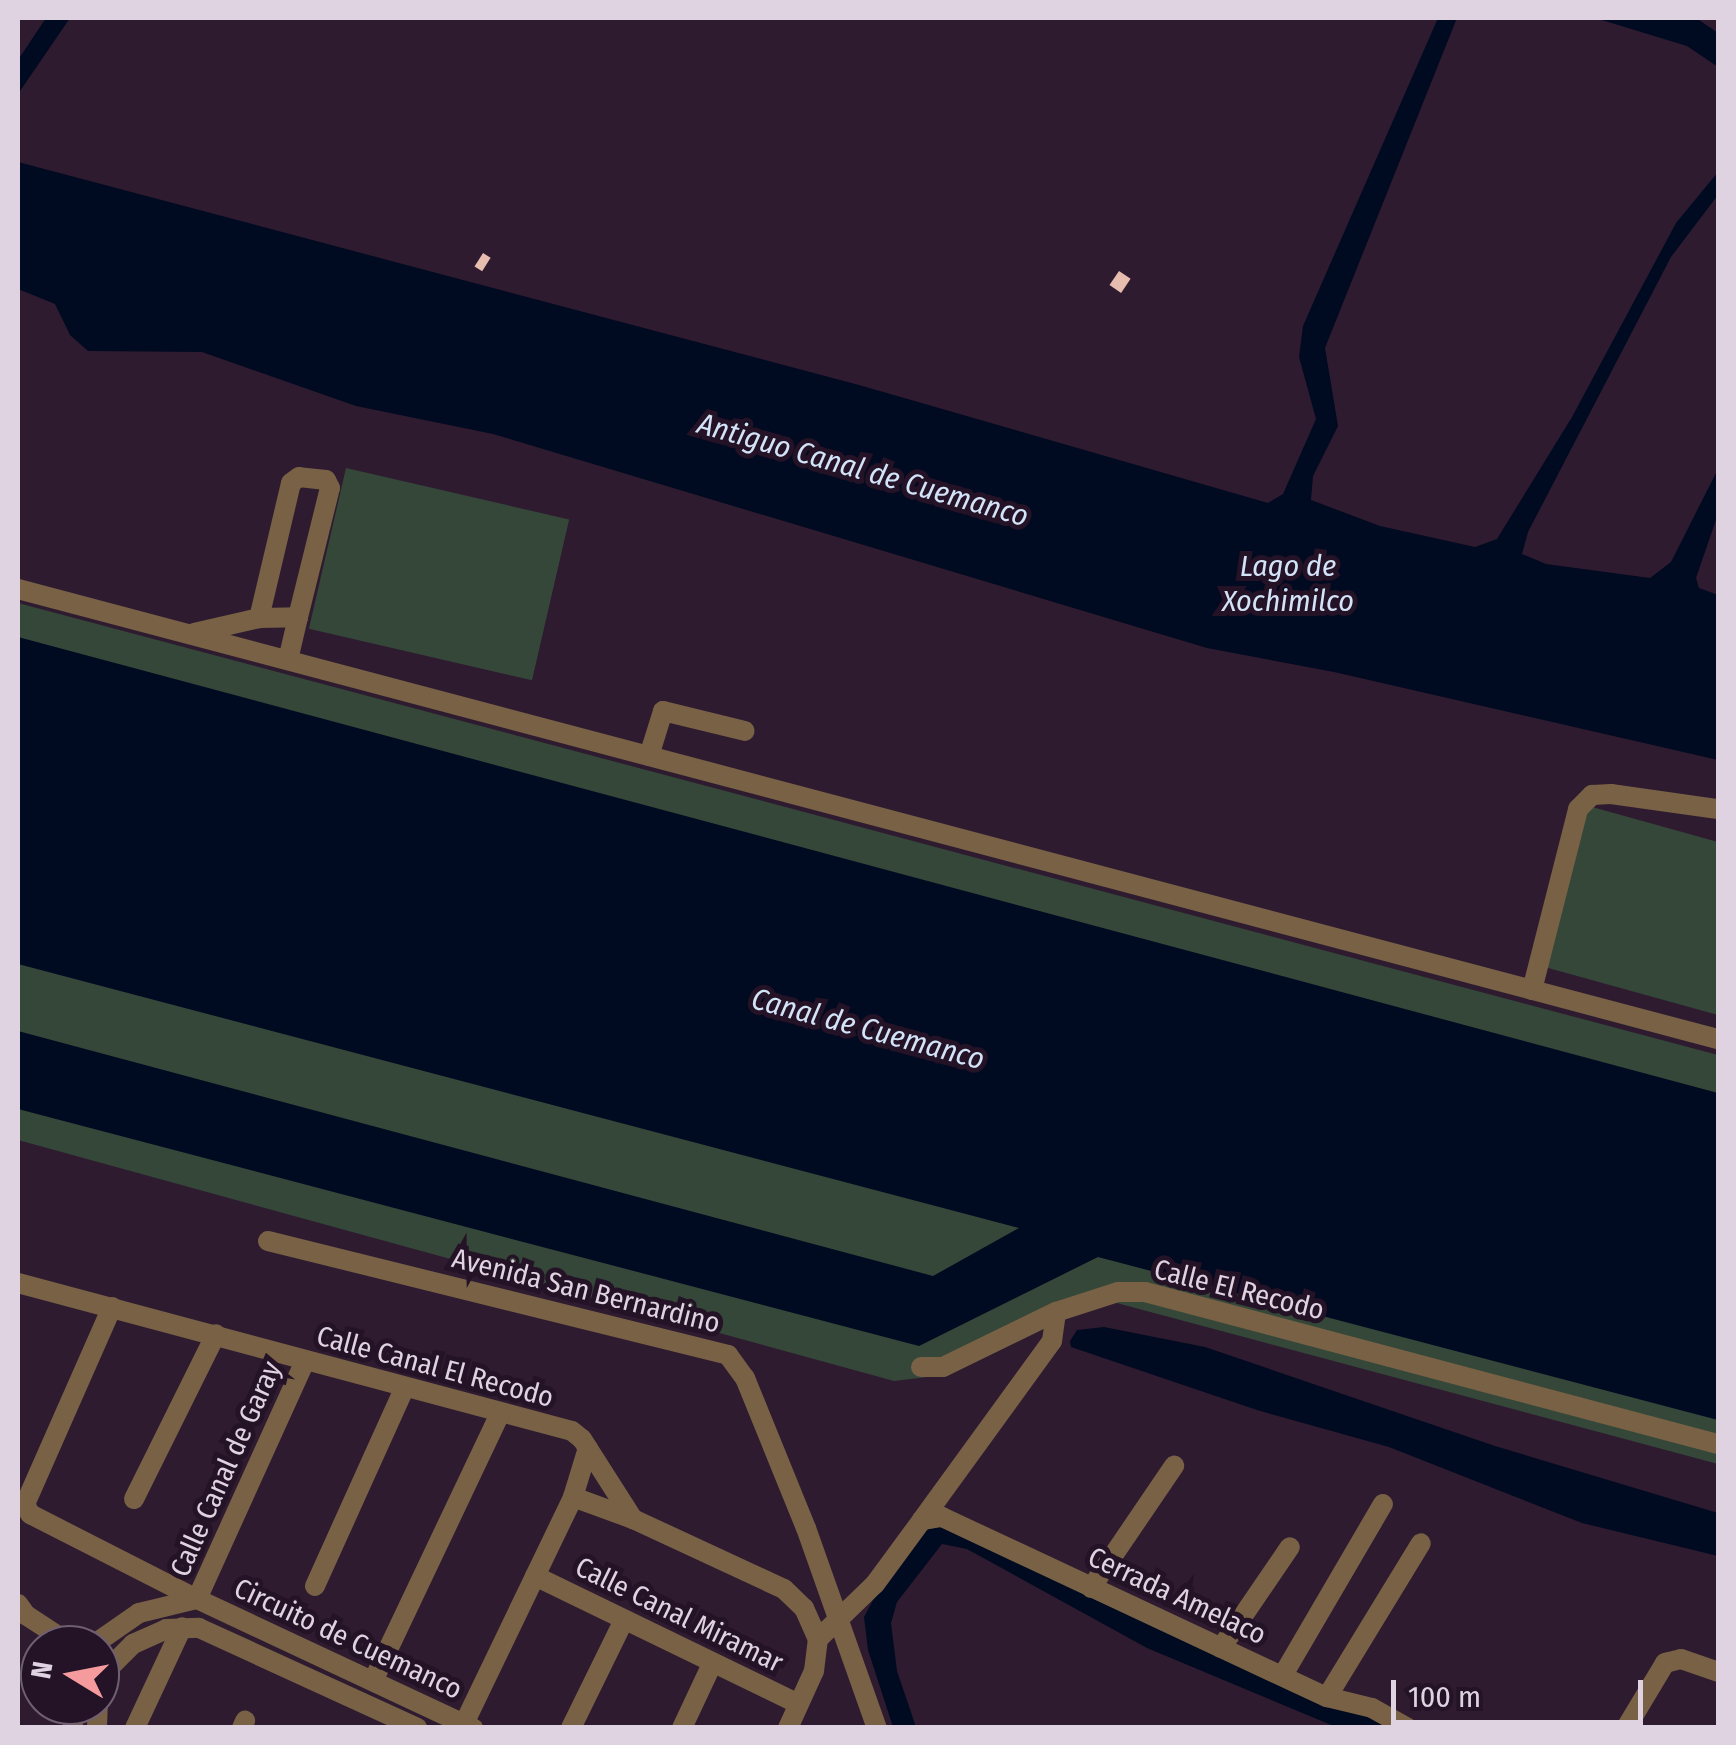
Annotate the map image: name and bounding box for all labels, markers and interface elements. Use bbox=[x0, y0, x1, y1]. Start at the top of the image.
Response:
water label: Antiguo Canal de Cuemanco bbox=[694, 406, 1032, 534]
water label: Lago de Xochimilco bbox=[1222, 548, 1354, 618]
water label: Canal de Cuemanco bbox=[748, 981, 988, 1077]
street label: Avenida San Bernardino bbox=[449, 1241, 723, 1341]
street label: Calle El Recodo bbox=[1151, 1253, 1327, 1327]
street label: Calle Canal El Recodo bbox=[313, 1319, 557, 1415]
street label: Calle Canal de Garay bbox=[163, 1356, 289, 1582]
street label: Cerrada Amelaco bbox=[1083, 1540, 1271, 1652]
street label: Calle Canal Miramar bbox=[570, 1550, 788, 1680]
street label: Circuito de Cuemanco bbox=[229, 1571, 467, 1707]
north arrow bbox=[20, 1625, 120, 1725]
text: N bbox=[24, 1659, 60, 1681]
scale bar bbox=[1396, 1660, 1648, 1722]
text: 100 m bbox=[1408, 1679, 1481, 1715]

